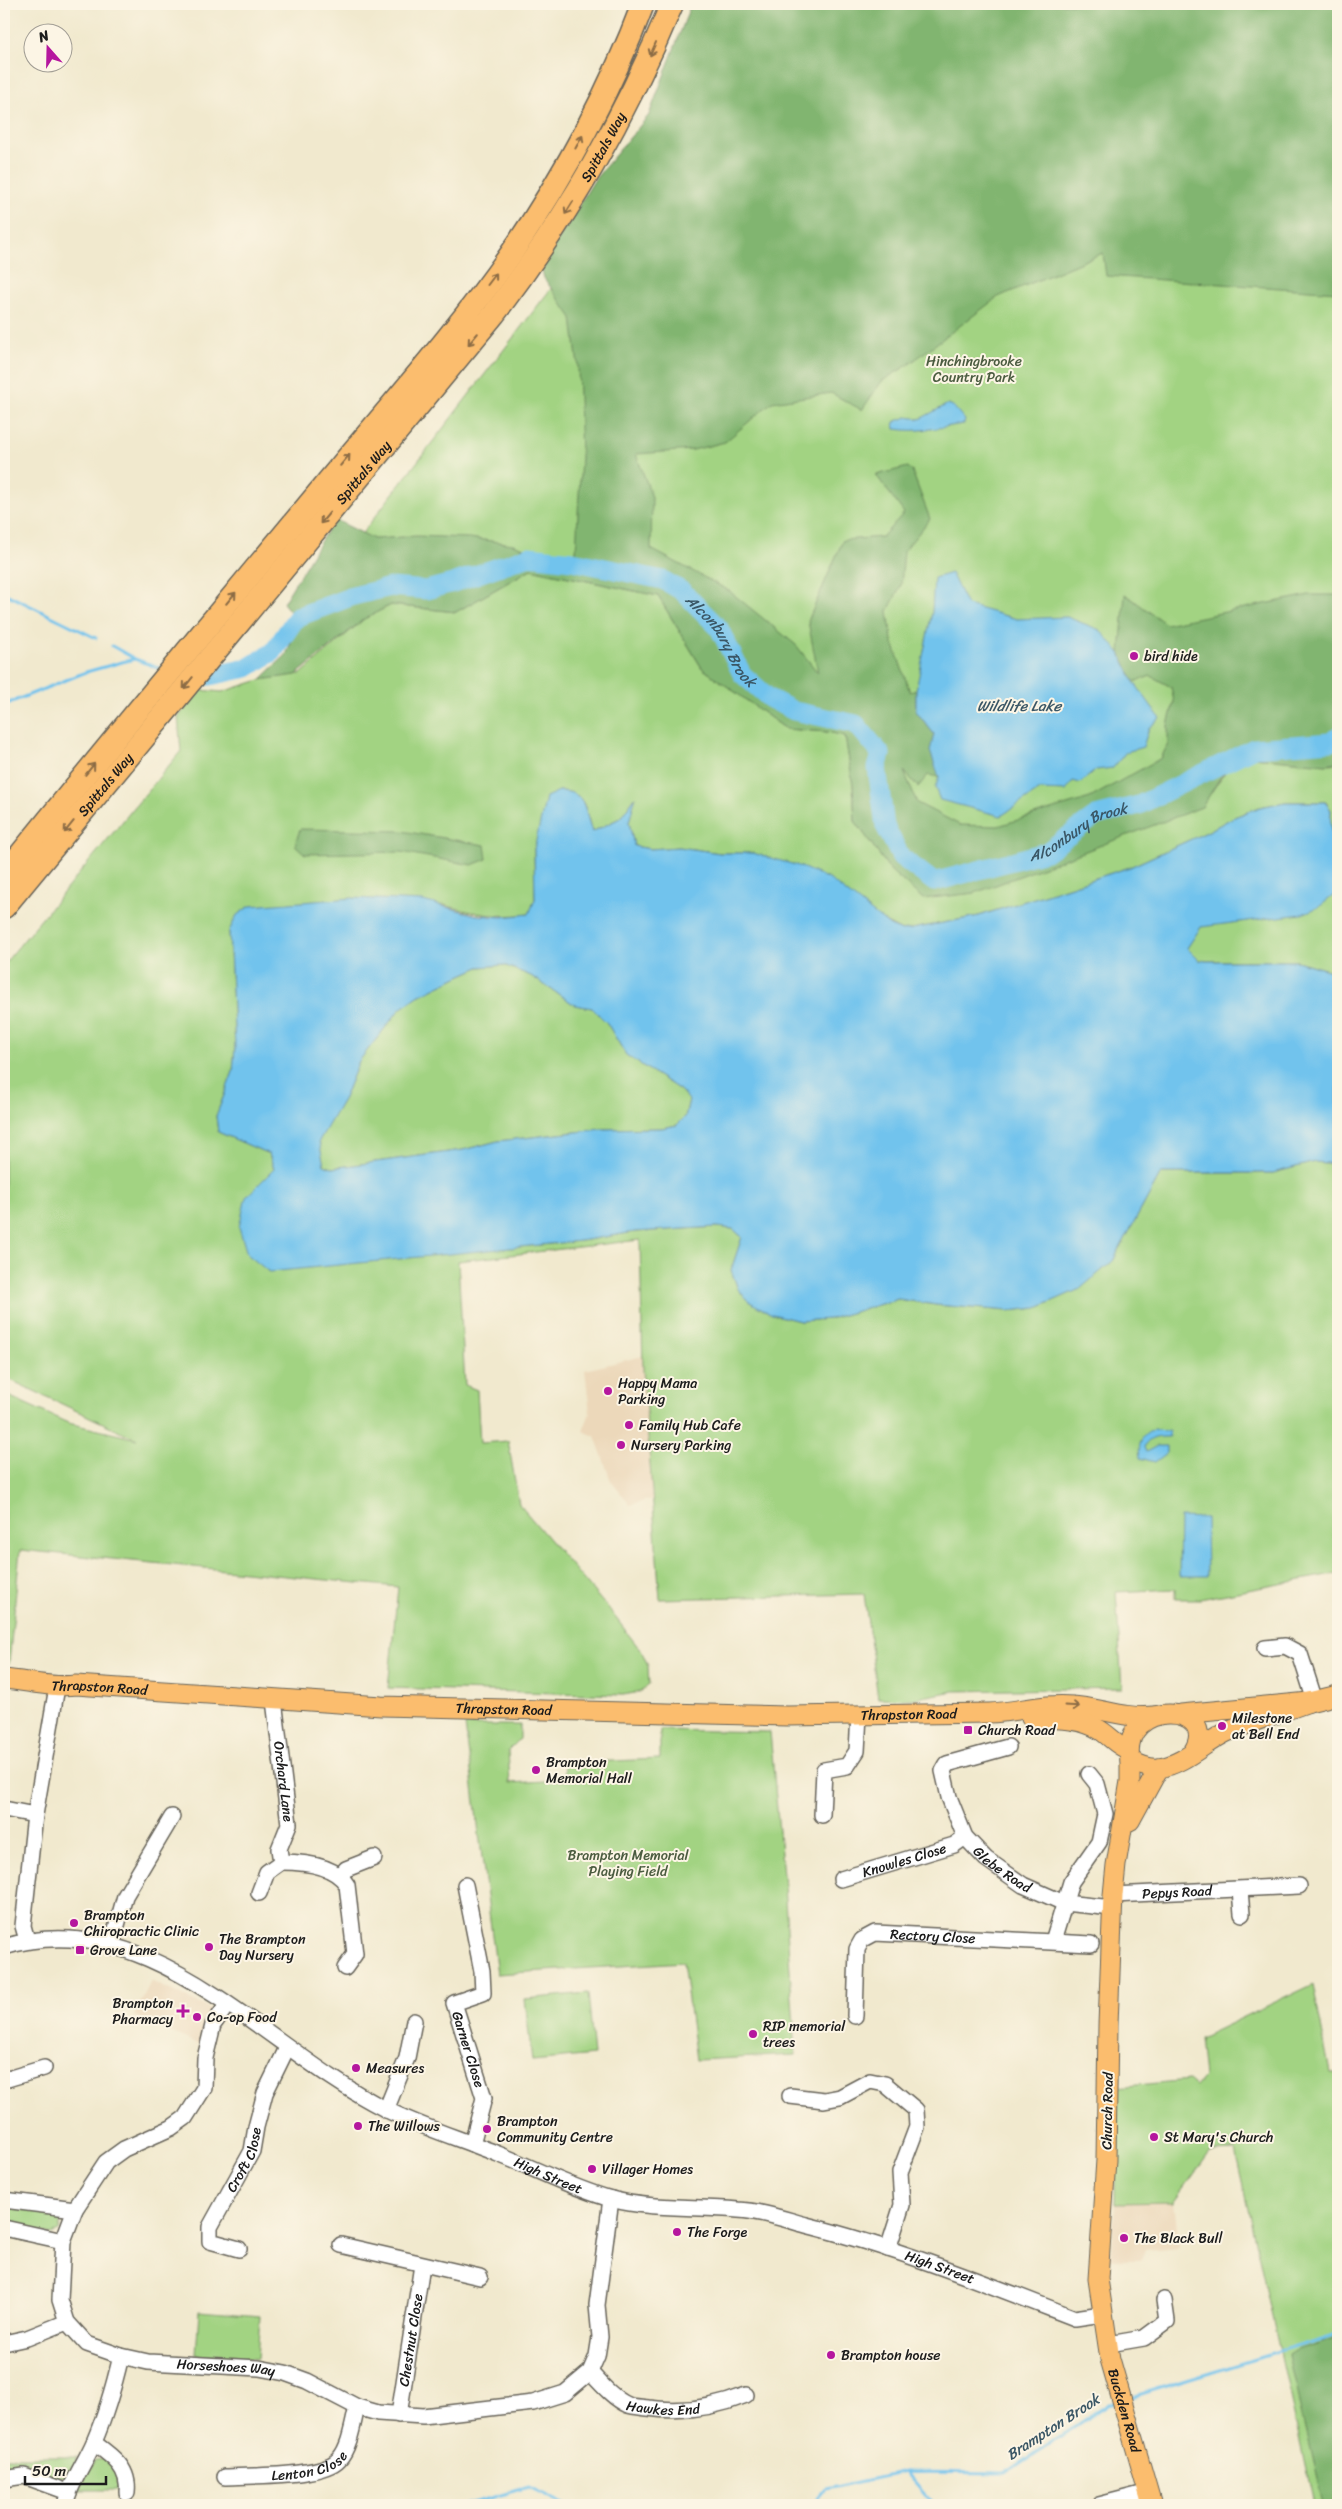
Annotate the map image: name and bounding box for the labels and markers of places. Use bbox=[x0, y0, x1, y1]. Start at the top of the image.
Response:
place label: bird hide bbox=[1144, 644, 1198, 669]
marker: bird hide bbox=[1128, 650, 1140, 662]
place label: Happy Mama Parking bbox=[618, 1371, 697, 1412]
marker: Happy Mama Parking bbox=[602, 1385, 614, 1397]
place label: Family Hub Cafe bbox=[639, 1413, 741, 1438]
marker: Family Hub Cafe bbox=[623, 1419, 635, 1431]
place label: Nursery Parking bbox=[631, 1433, 731, 1458]
marker: Nursery Parking bbox=[615, 1439, 627, 1451]
place label: Milestone at Bell End bbox=[1232, 1706, 1301, 1747]
place label: Church Road bbox=[978, 1718, 1057, 1743]
marker: Milestone at Bell End bbox=[1216, 1720, 1228, 1732]
marker: Church Road bbox=[962, 1724, 974, 1736]
place label: Brampton Memorial Hall bbox=[546, 1750, 633, 1791]
marker: Brampton Memorial Hall bbox=[530, 1764, 542, 1776]
place label: Brampton Chiropractic Clinic bbox=[84, 1903, 199, 1944]
marker: Brampton Chiropractic Clinic bbox=[68, 1917, 80, 1929]
place label: The Brampton Day Nursery bbox=[219, 1927, 306, 1968]
place label: Grove Lane bbox=[90, 1938, 157, 1963]
marker: The Brampton Day Nursery bbox=[203, 1941, 215, 1953]
marker: Grove Lane bbox=[74, 1944, 86, 1956]
place label: Brampton Pharmacy bbox=[112, 1991, 174, 2032]
marker: Brampton Pharmacy bbox=[177, 2005, 189, 2017]
place label: Co-op Food bbox=[207, 2005, 278, 2030]
marker: Co-op Food bbox=[191, 2011, 203, 2023]
place label: RIP memorial trees bbox=[763, 2014, 846, 2055]
marker: RIP memorial trees bbox=[747, 2028, 759, 2040]
place label: Measures bbox=[366, 2056, 425, 2081]
marker: Measures bbox=[350, 2062, 362, 2074]
place label: Brampton Community Centre bbox=[497, 2109, 613, 2150]
place label: The Willows bbox=[368, 2114, 440, 2139]
marker: The Willows bbox=[352, 2120, 364, 2132]
marker: Brampton Community Centre bbox=[481, 2123, 493, 2135]
place label: St Mary's Church bbox=[1164, 2125, 1273, 2150]
marker: St Mary's Church bbox=[1148, 2131, 1160, 2143]
place label: Villager Homes bbox=[602, 2157, 693, 2182]
marker: Villager Homes bbox=[586, 2163, 598, 2175]
place label: The Forge bbox=[687, 2220, 748, 2245]
marker: The Forge bbox=[671, 2226, 683, 2238]
place label: The Black Bull bbox=[1134, 2226, 1223, 2251]
marker: The Black Bull bbox=[1118, 2232, 1130, 2244]
place label: Brampton house bbox=[841, 2343, 941, 2368]
marker: Brampton house bbox=[825, 2349, 837, 2361]

